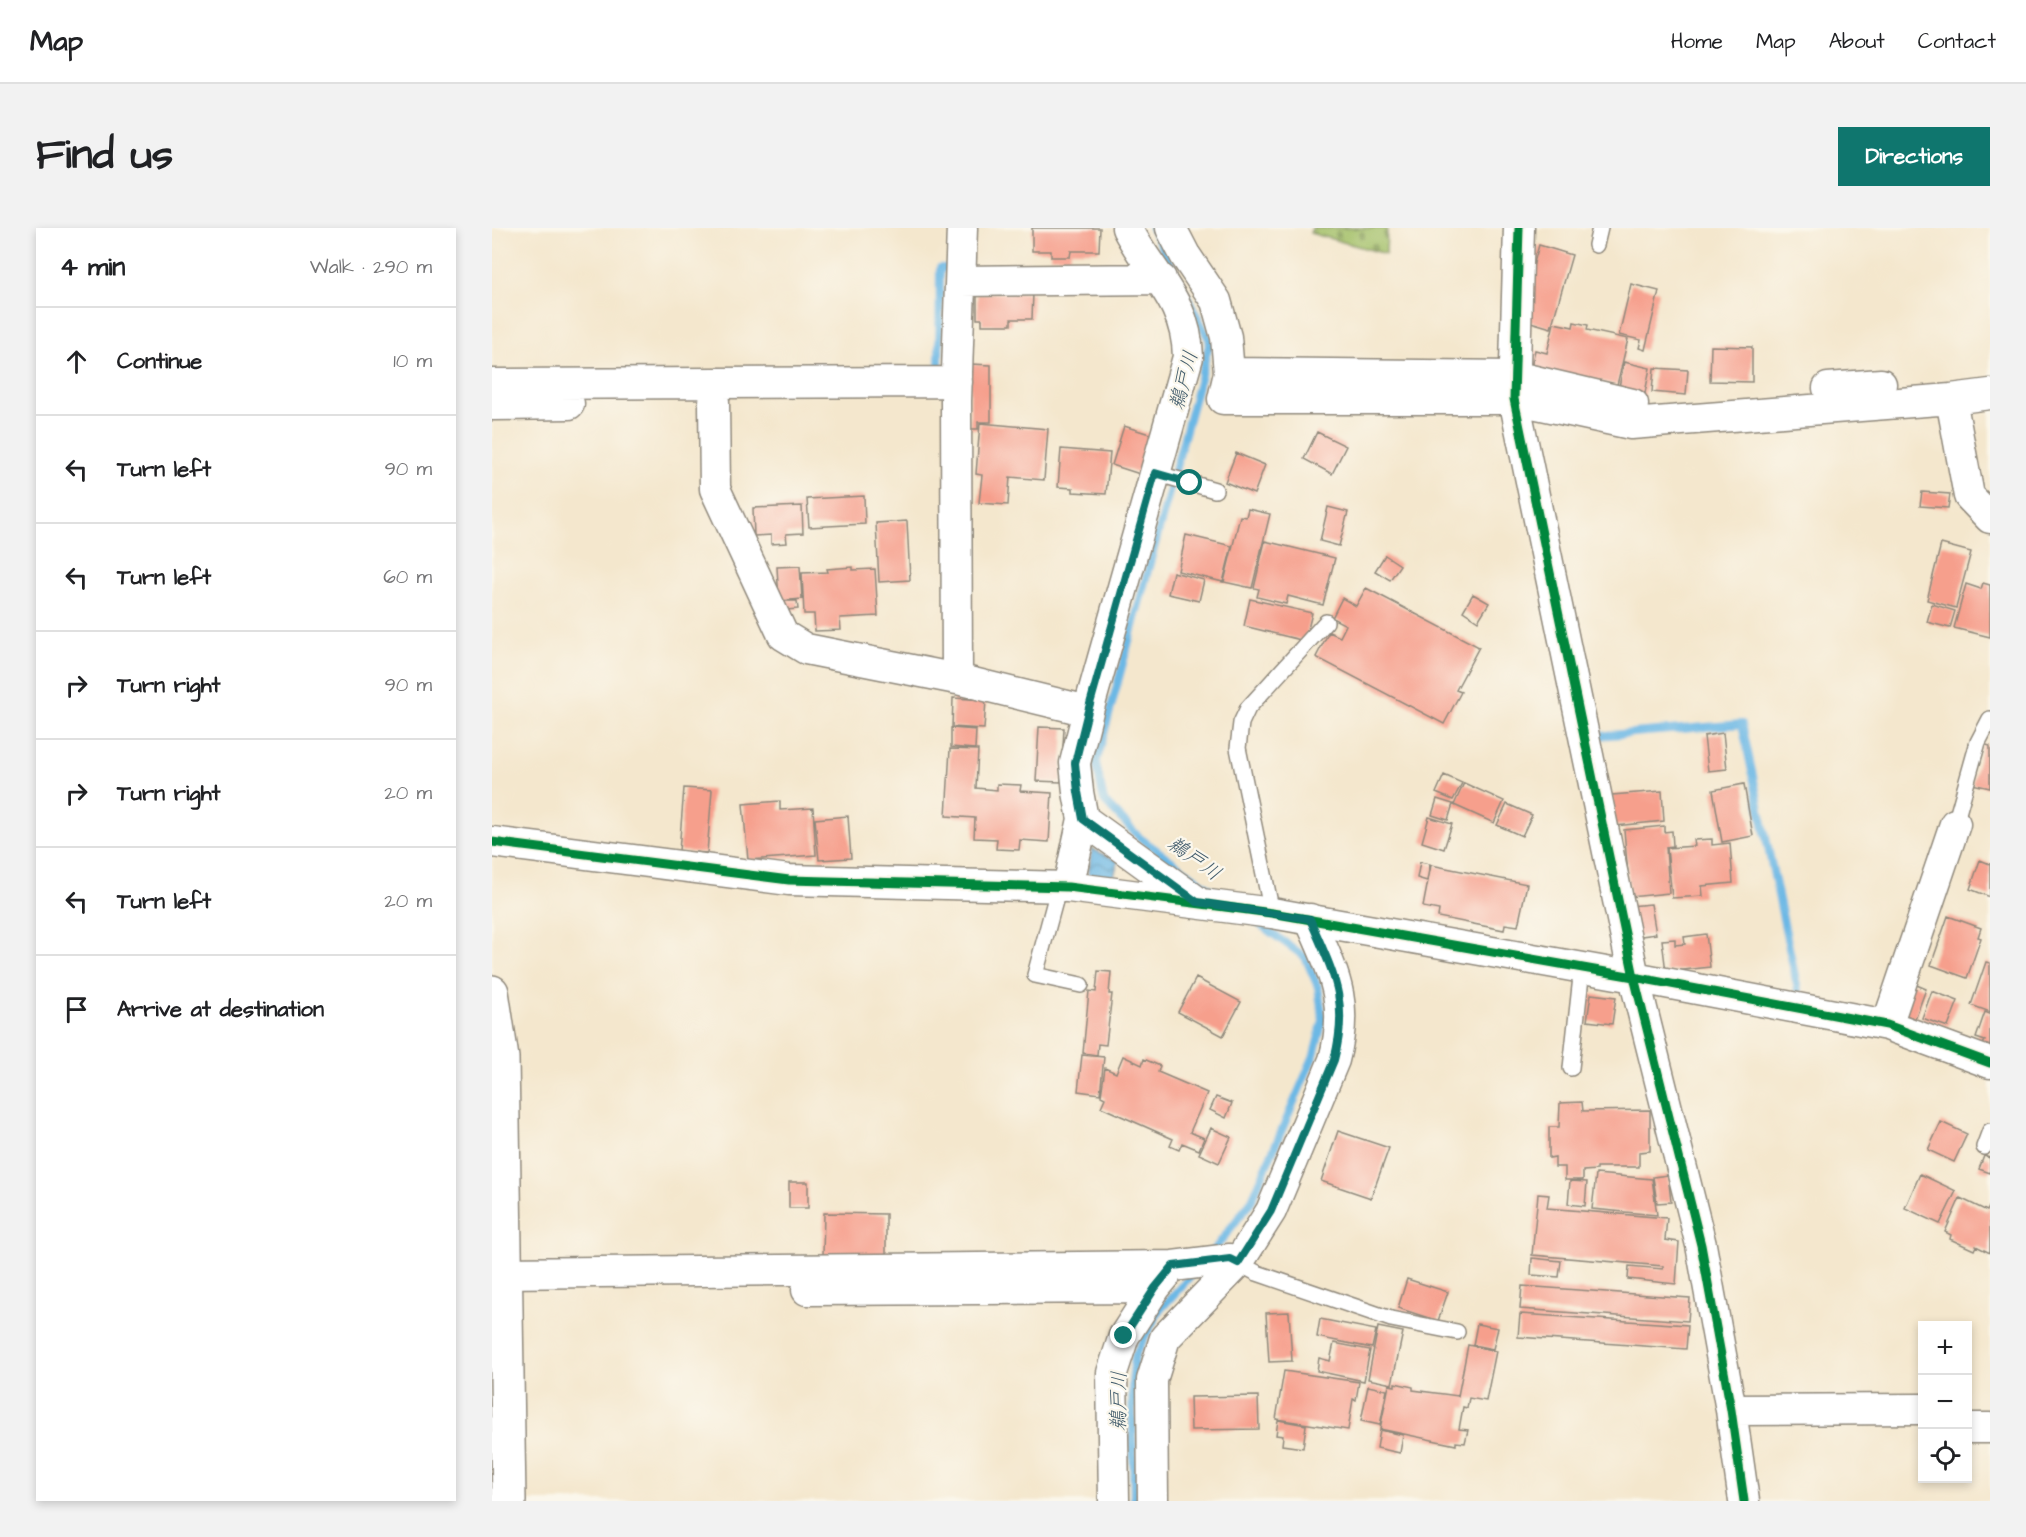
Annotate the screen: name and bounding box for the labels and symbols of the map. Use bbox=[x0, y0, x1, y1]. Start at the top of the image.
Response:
water label: 鵜戸川 bbox=[1163, 348, 1205, 413]
route start bbox=[1176, 469, 1202, 495]
water label: 鵜戸川 bbox=[1162, 830, 1227, 888]
route end bbox=[1110, 1322, 1136, 1348]
water label: 鵜戸川 bbox=[1104, 1371, 1134, 1431]

